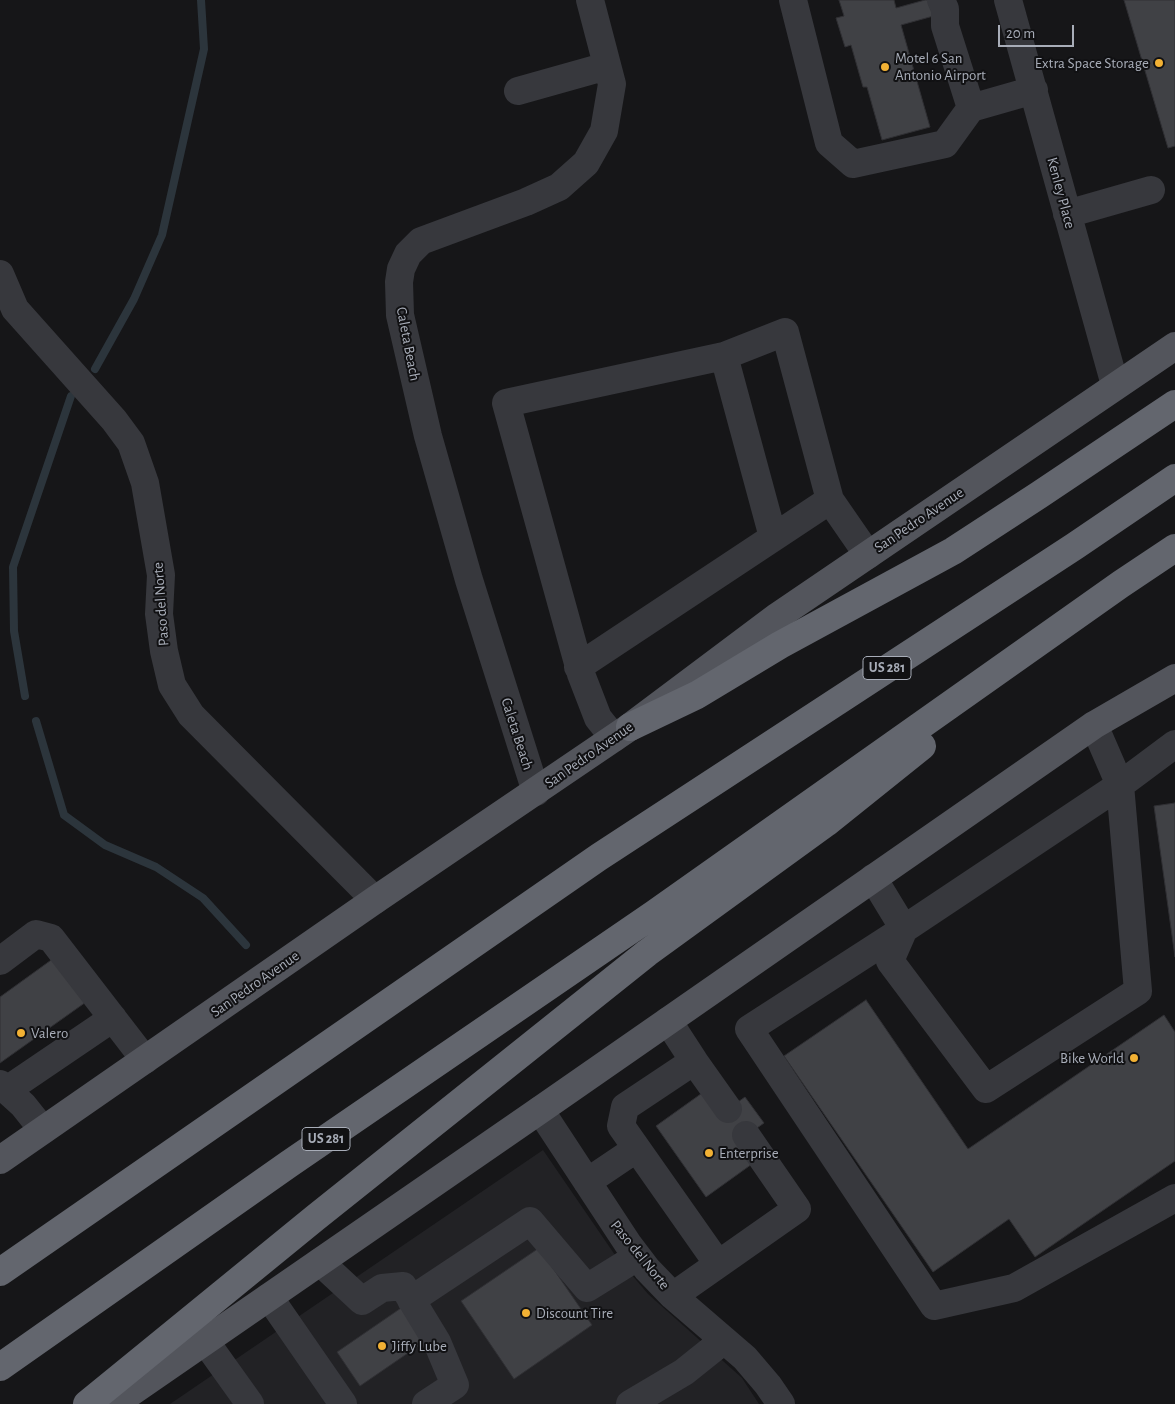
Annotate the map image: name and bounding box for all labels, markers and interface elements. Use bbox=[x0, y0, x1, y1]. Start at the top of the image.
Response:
scale bar bbox=[1000, 15, 1076, 47]
text: 20 m bbox=[1006, 26, 1035, 41]
place label: Motel 6 San Antonio Airport bbox=[895, 49, 986, 84]
place label: Extra Space Storage bbox=[1035, 54, 1149, 72]
marker: Extra Space Storage bbox=[1153, 57, 1165, 69]
marker: Motel 6 San Antonio Airport bbox=[879, 61, 891, 73]
street label: Kenley Place bbox=[1043, 155, 1079, 231]
street label: Caleta Beach bbox=[392, 306, 424, 382]
street label: San Pedro Avenue bbox=[871, 483, 967, 557]
street label: Paso del Norte bbox=[149, 561, 173, 647]
road number: US 281 bbox=[863, 656, 911, 680]
street label: Caleta Beach bbox=[497, 696, 537, 772]
street label: San Pedro Avenue bbox=[541, 718, 637, 792]
street label: San Pedro Avenue bbox=[207, 947, 303, 1021]
place label: Valero bbox=[31, 1024, 68, 1042]
marker: Valero bbox=[15, 1027, 27, 1039]
place label: Bike World bbox=[1060, 1049, 1124, 1067]
marker: Bike World bbox=[1128, 1052, 1140, 1064]
road number: US 281 bbox=[302, 1128, 350, 1150]
place label: Enterprise bbox=[719, 1144, 779, 1162]
marker: Enterprise bbox=[703, 1147, 715, 1159]
street label: Paso del Norte bbox=[607, 1217, 673, 1293]
place label: Discount Tire bbox=[536, 1304, 613, 1322]
marker: Discount Tire bbox=[520, 1307, 532, 1319]
place label: Jiffy Lube bbox=[392, 1337, 447, 1355]
marker: Jiffy Lube bbox=[376, 1340, 388, 1352]

